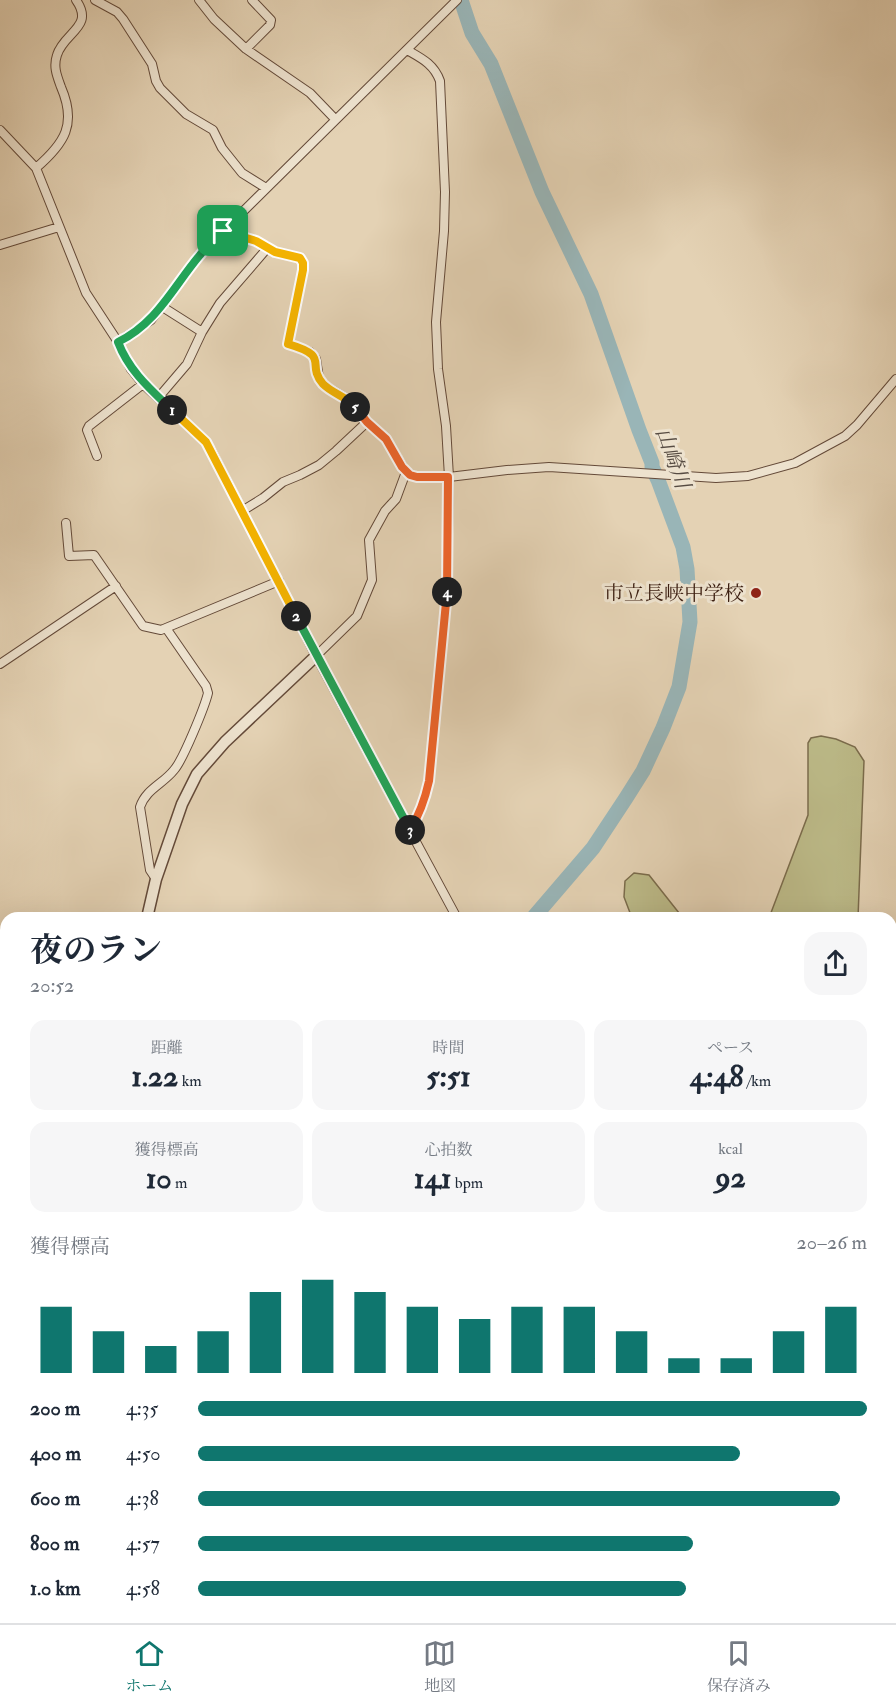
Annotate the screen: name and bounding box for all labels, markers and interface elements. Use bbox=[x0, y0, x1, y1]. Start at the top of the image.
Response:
pin bbox=[197, 205, 248, 256]
icon: arrive bbox=[206, 214, 239, 247]
pin: 5 bbox=[340, 392, 370, 422]
pin: 1 bbox=[157, 395, 187, 425]
text: 5 bbox=[351, 397, 359, 417]
text: 1 bbox=[169, 400, 175, 420]
water label: 山崎川 bbox=[649, 424, 697, 494]
pin: 4 bbox=[432, 577, 462, 607]
place label: 市立長峡中学校 bbox=[604, 581, 744, 606]
text: 4 bbox=[443, 582, 451, 602]
marker: 市立長峡中学校 bbox=[749, 586, 763, 600]
pin: 2 bbox=[281, 601, 311, 631]
text: 2 bbox=[292, 606, 300, 626]
pin: 3 bbox=[395, 815, 425, 845]
text: 3 bbox=[407, 820, 413, 840]
text: 夜のラン bbox=[30, 930, 162, 971]
button: share bbox=[804, 932, 867, 995]
text: 20:52 bbox=[30, 973, 74, 998]
text: 距離 bbox=[150, 1038, 183, 1058]
text: 時間 bbox=[432, 1038, 465, 1058]
text: ペース bbox=[707, 1038, 754, 1058]
text: 1.22 bbox=[131, 1058, 178, 1095]
text: 5:51 bbox=[426, 1058, 471, 1095]
text: 4:48 bbox=[690, 1058, 744, 1095]
text: km bbox=[178, 1071, 202, 1091]
text: /km bbox=[744, 1071, 771, 1091]
text: kcal bbox=[718, 1139, 743, 1159]
text: 獲得標高 bbox=[134, 1140, 199, 1160]
text: 心拍数 bbox=[424, 1140, 473, 1160]
text: 92 bbox=[715, 1159, 746, 1196]
text: 10 bbox=[146, 1160, 172, 1197]
text: 141 bbox=[414, 1160, 451, 1197]
text: m bbox=[172, 1173, 187, 1193]
text: bpm bbox=[451, 1173, 483, 1193]
text: 20–26 m bbox=[797, 1230, 867, 1255]
text: 獲得標高 bbox=[30, 1234, 110, 1259]
text: 200 m bbox=[30, 1396, 80, 1421]
text: 4:35 bbox=[126, 1396, 158, 1421]
text: 400 m bbox=[30, 1441, 81, 1466]
text: 4:50 bbox=[126, 1441, 161, 1466]
text: 600 m bbox=[30, 1486, 80, 1511]
text: 4:38 bbox=[126, 1486, 159, 1511]
text: 800 m bbox=[30, 1531, 80, 1556]
text: 4:57 bbox=[126, 1531, 160, 1556]
text: 1.0 km bbox=[30, 1576, 81, 1601]
text: 4:58 bbox=[126, 1576, 160, 1601]
tab: ホーム bbox=[125, 1637, 173, 1696]
tab: 地図 bbox=[423, 1637, 456, 1696]
tab: 保存済み bbox=[707, 1637, 771, 1696]

